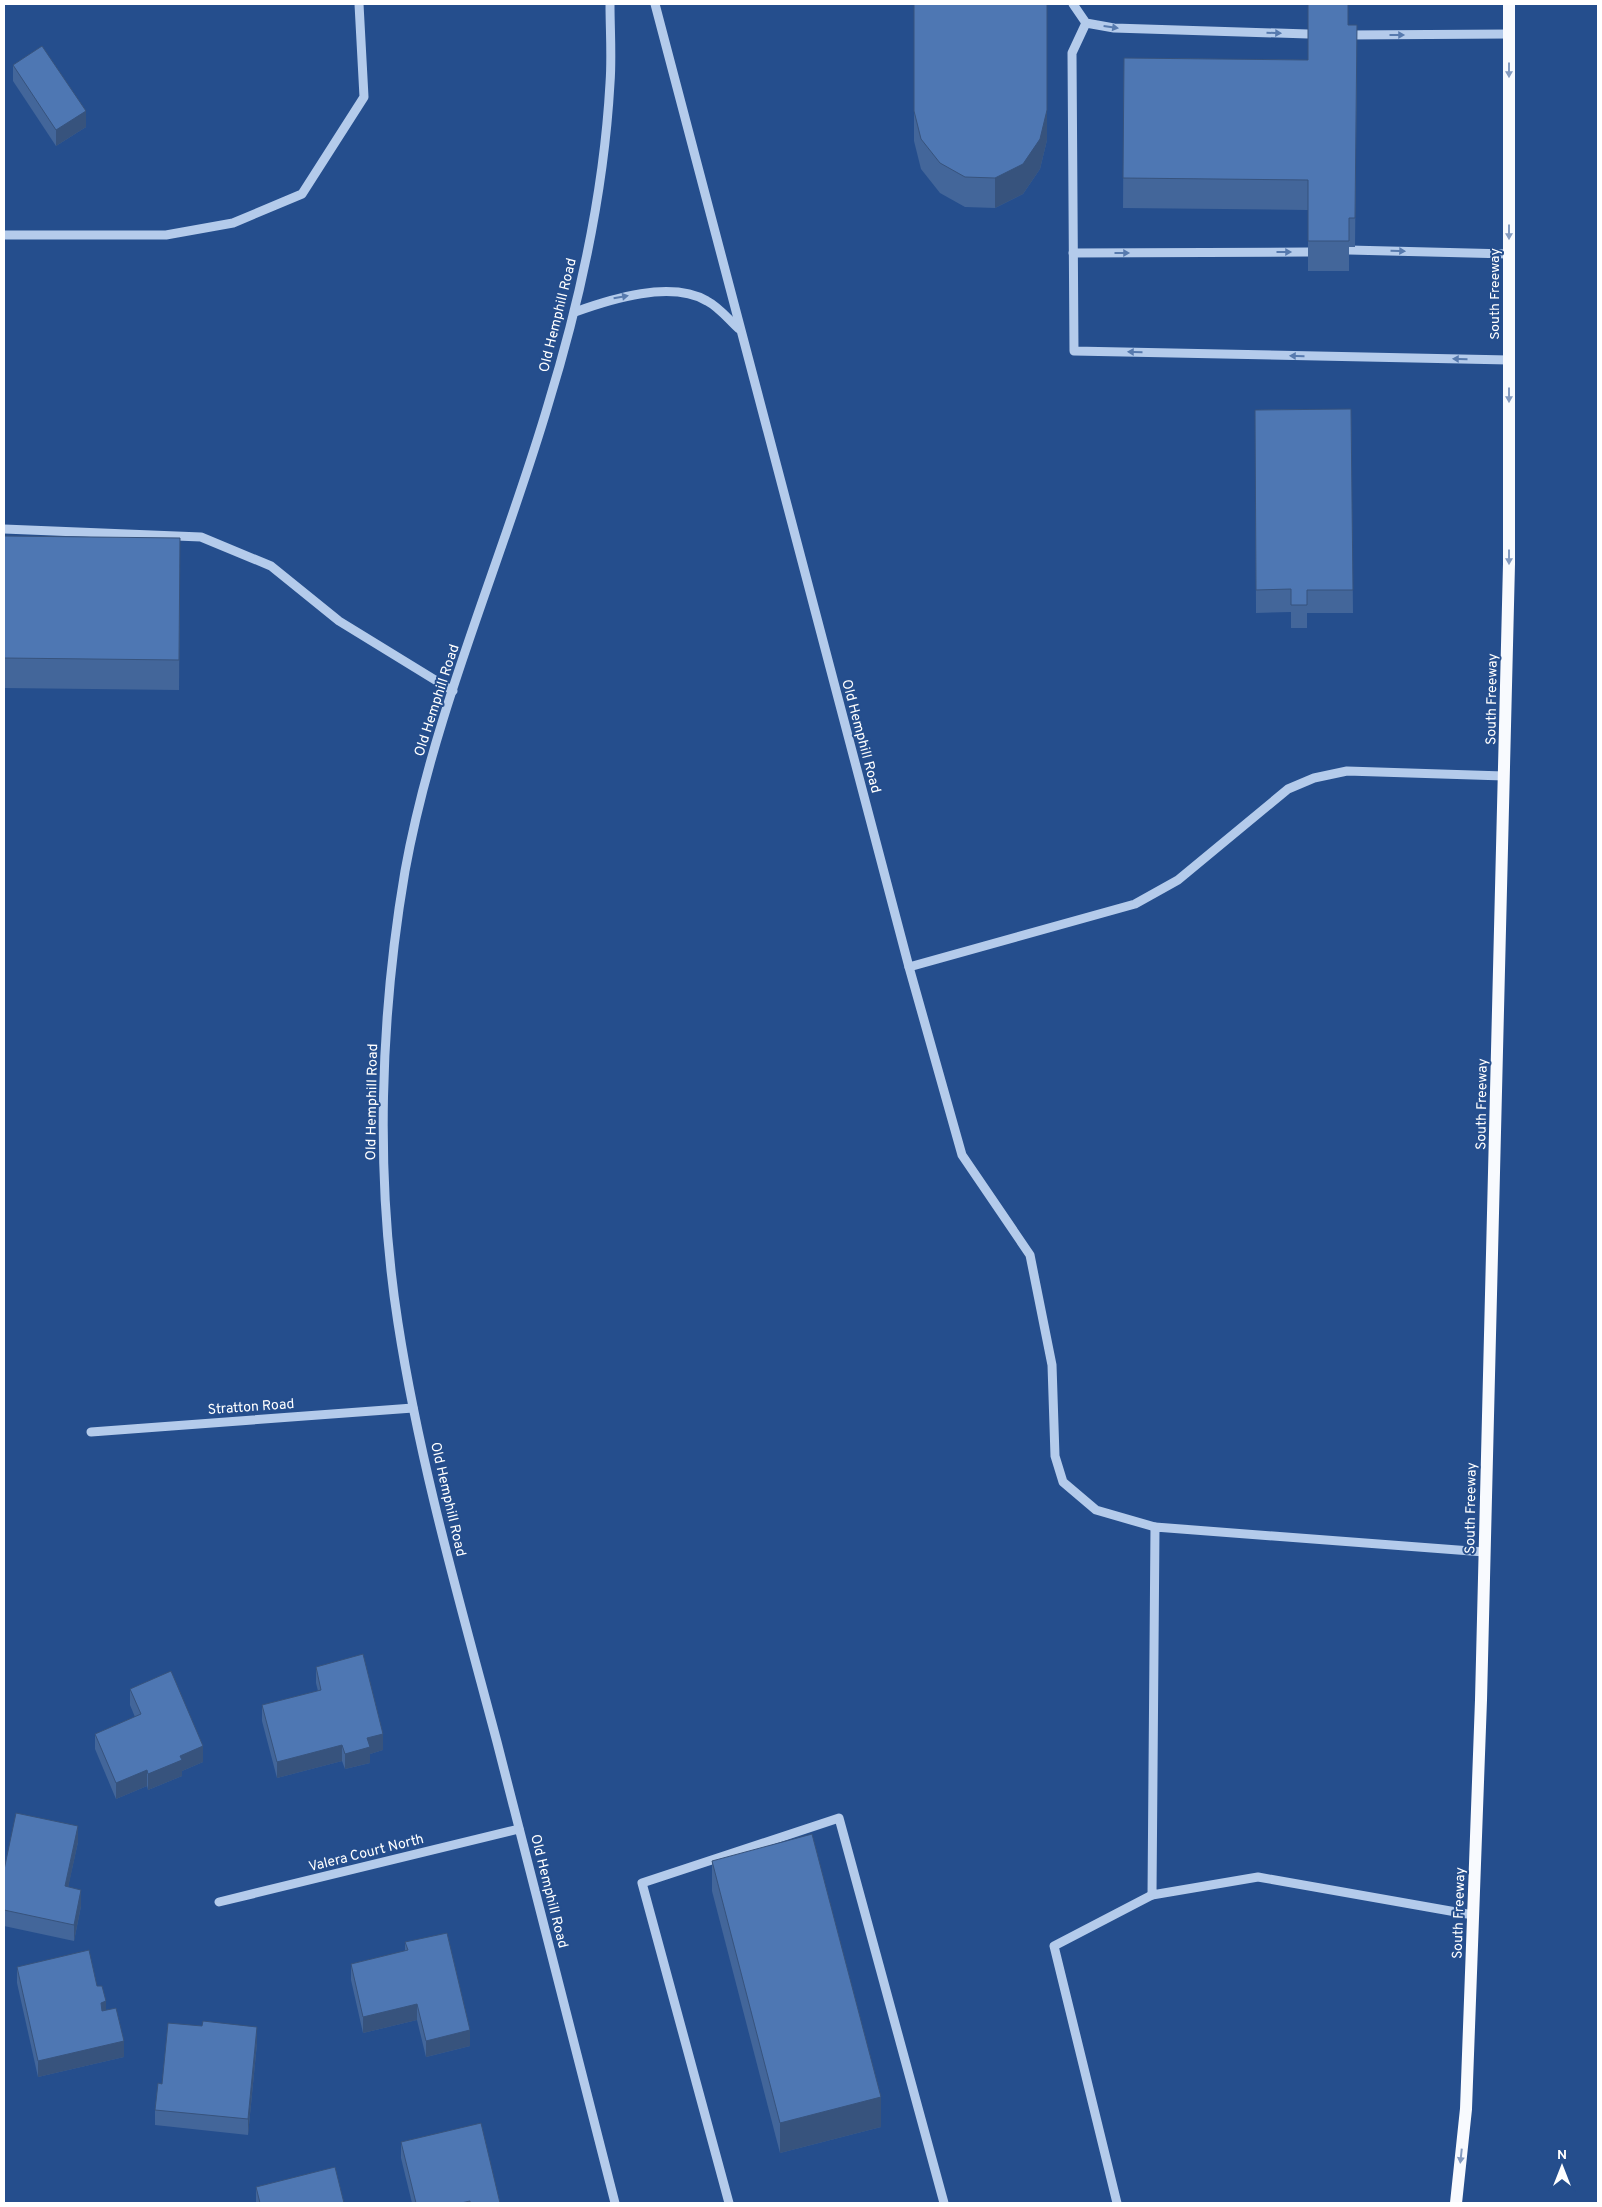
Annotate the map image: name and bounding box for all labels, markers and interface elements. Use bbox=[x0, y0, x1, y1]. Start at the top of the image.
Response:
one-way arrow bbox=[1104, 24, 1120, 32]
one-way arrow bbox=[1266, 29, 1282, 37]
one-way arrow bbox=[1389, 31, 1405, 39]
one-way arrow bbox=[1505, 62, 1513, 78]
one-way arrow bbox=[1505, 225, 1513, 241]
one-way arrow bbox=[1390, 247, 1406, 255]
one-way arrow bbox=[1276, 248, 1292, 256]
street label: South Freeway bbox=[1487, 248, 1504, 340]
one-way arrow bbox=[1114, 249, 1130, 257]
street label: Old Hemphill Road bbox=[536, 257, 581, 374]
one-way arrow bbox=[614, 293, 630, 301]
one-way arrow bbox=[1127, 348, 1143, 356]
one-way arrow bbox=[1289, 352, 1305, 360]
one-way arrow bbox=[1452, 355, 1468, 363]
one-way arrow bbox=[1505, 387, 1513, 403]
one-way arrow bbox=[1505, 550, 1513, 566]
street label: Old Hemphill Road bbox=[411, 642, 464, 759]
street label: South Freeway bbox=[1483, 653, 1502, 745]
street label: Old Hemphill Road bbox=[837, 678, 884, 795]
street label: Old Hemphill Road bbox=[363, 1043, 382, 1161]
street label: South Freeway bbox=[1473, 1058, 1492, 1150]
street label: Stratton Road bbox=[207, 1396, 295, 1419]
street label: Old Hemphill Road bbox=[426, 1440, 469, 1558]
street label: South Freeway bbox=[1462, 1462, 1481, 1554]
street label: Valera Court North bbox=[307, 1831, 426, 1876]
street label: Old Hemphill Road bbox=[526, 1833, 571, 1950]
street label: South Freeway bbox=[1449, 1867, 1470, 1959]
north arrow bbox=[1537, 2142, 1587, 2192]
text: N bbox=[1557, 2147, 1567, 2164]
one-way arrow bbox=[1457, 2148, 1465, 2164]

